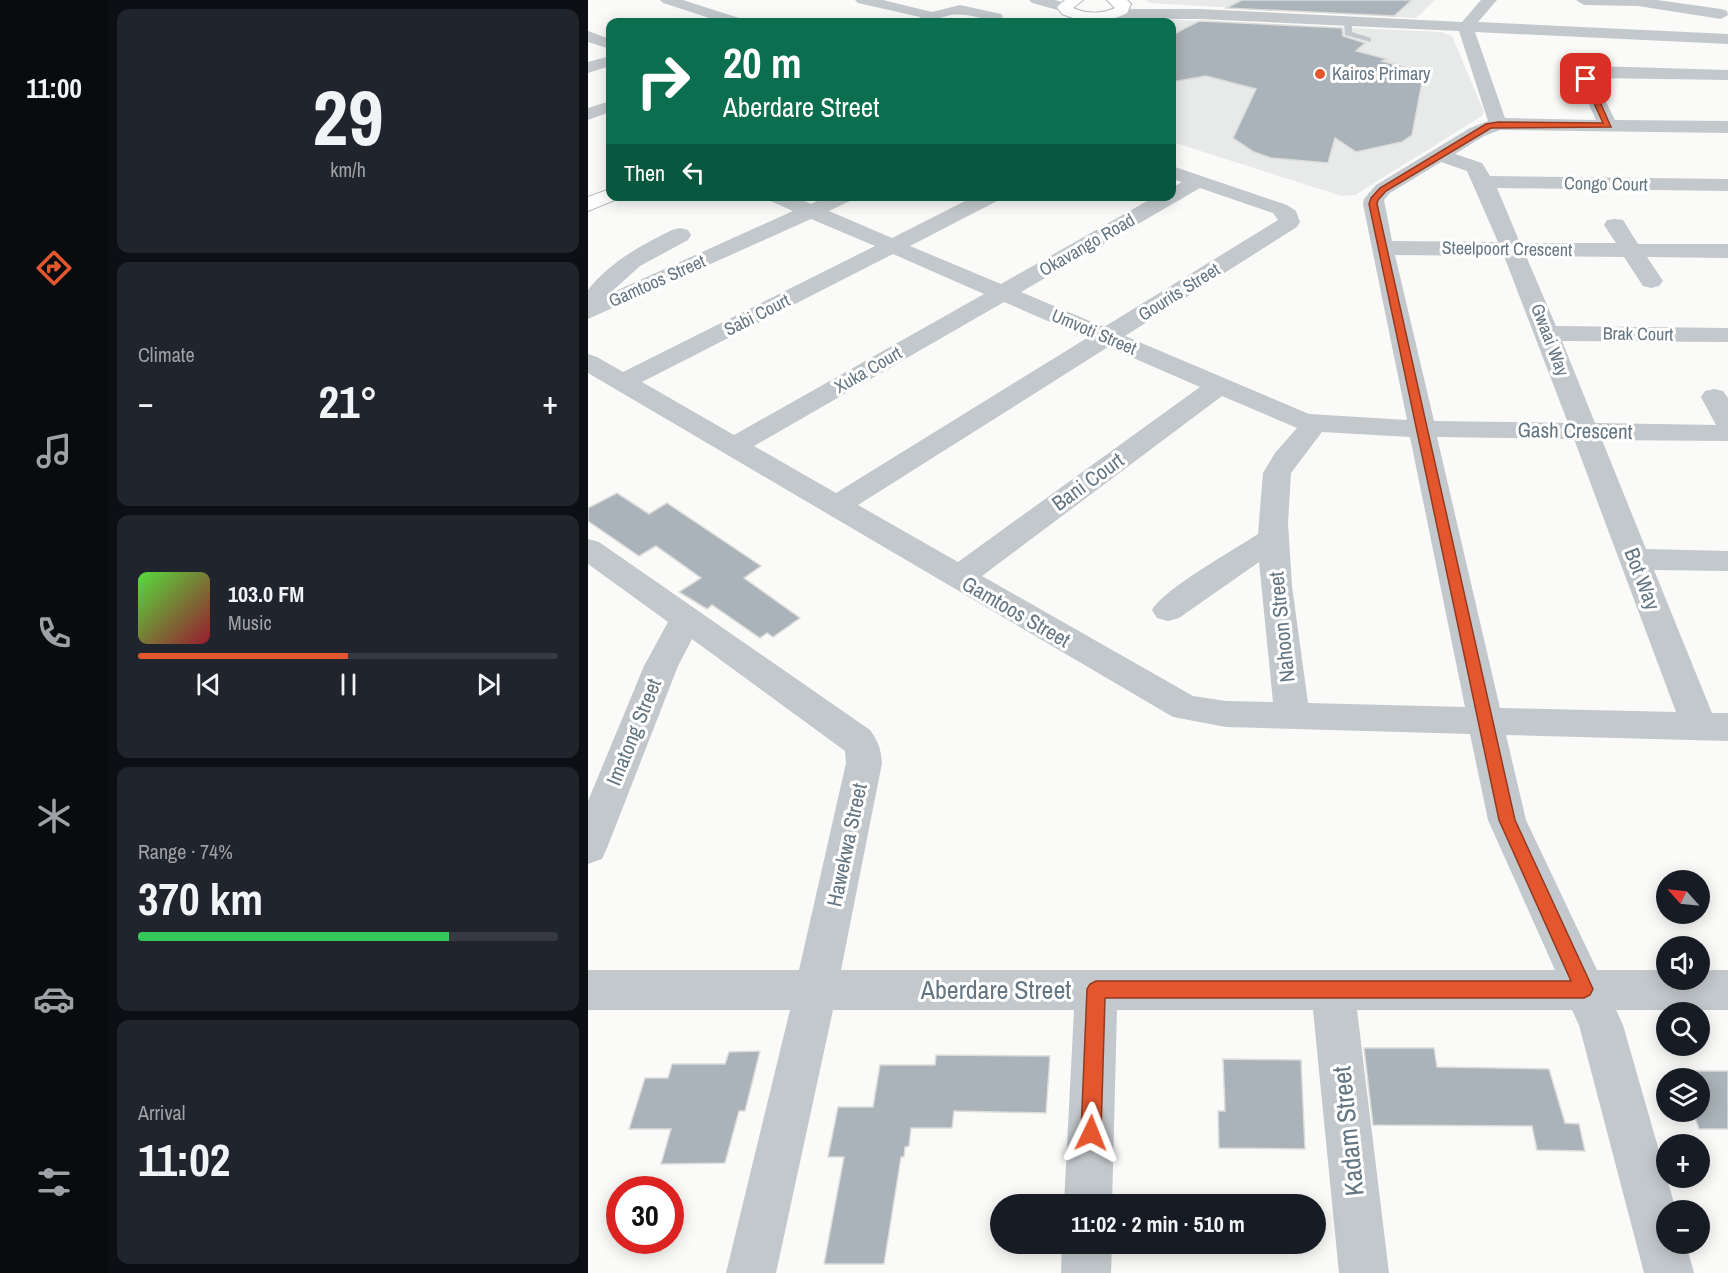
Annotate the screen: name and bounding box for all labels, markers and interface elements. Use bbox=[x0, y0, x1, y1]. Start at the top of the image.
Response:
text: 20 m bbox=[723, 35, 802, 91]
icon: right bbox=[624, 42, 702, 120]
pin bbox=[1560, 53, 1611, 104]
place label: Kairos Primary bbox=[1332, 61, 1431, 86]
icon: arrive bbox=[1569, 62, 1602, 95]
text: 29 bbox=[312, 64, 384, 169]
marker: Kairos Primary bbox=[1313, 67, 1327, 81]
text: 11:00 bbox=[26, 70, 82, 106]
text: Aberdare Street bbox=[723, 89, 879, 125]
text: km/h bbox=[330, 156, 366, 183]
icon: left bbox=[677, 156, 710, 189]
text: Then bbox=[624, 158, 665, 188]
street label: Congo Court bbox=[1564, 170, 1648, 197]
street label: Okavango Road bbox=[1034, 207, 1139, 282]
street label: Steelpoort Crescent bbox=[1442, 235, 1572, 262]
icon: directions bbox=[33, 247, 75, 289]
street label: Gamtoos Street bbox=[604, 248, 709, 313]
street label: Gourits Street bbox=[1133, 257, 1224, 327]
street label: Sabi Court bbox=[720, 287, 794, 342]
street label: Gwaai Way bbox=[1525, 300, 1576, 380]
street label: Umvoti Street bbox=[1048, 302, 1141, 361]
street label: Brak Court bbox=[1603, 320, 1673, 347]
street label: Xuka Court bbox=[830, 340, 906, 399]
text: Climate bbox=[138, 341, 195, 368]
text: 21° bbox=[318, 371, 378, 432]
text: − bbox=[138, 380, 154, 424]
text: + bbox=[542, 380, 558, 424]
street label: Gash Crescent bbox=[1517, 415, 1633, 446]
icon: music bbox=[33, 430, 75, 472]
street label: Bani Court bbox=[1046, 446, 1130, 518]
street label: Bot Way bbox=[1617, 544, 1668, 614]
street label: Gamtoos Street bbox=[957, 569, 1076, 654]
street label: Nahoon Street bbox=[1261, 570, 1302, 684]
text: 103.0 FM bbox=[228, 579, 304, 609]
text: Music bbox=[228, 609, 272, 636]
icon: phone bbox=[33, 612, 75, 654]
icon: previous bbox=[192, 668, 225, 701]
icon: pause bbox=[332, 668, 365, 701]
icon: next bbox=[472, 668, 505, 701]
street label: Imatong Street bbox=[599, 674, 668, 790]
street label: Hawekwa Street bbox=[819, 780, 874, 909]
icon: climate bbox=[33, 795, 75, 837]
text: Range · 74% bbox=[138, 838, 233, 865]
text: 370 km bbox=[138, 868, 263, 929]
north arrow bbox=[1656, 870, 1710, 924]
map controls bbox=[1656, 870, 1710, 1254]
button: sound bbox=[1656, 936, 1710, 990]
street label: Aberdare Street bbox=[920, 972, 1071, 1007]
icon: car bbox=[33, 978, 75, 1020]
button: search bbox=[1656, 1002, 1710, 1056]
street label: Kadam Street bbox=[1323, 1064, 1372, 1198]
button: layers bbox=[1656, 1068, 1710, 1122]
text: Arrival bbox=[138, 1099, 185, 1126]
position arrow bbox=[1059, 1101, 1123, 1165]
text: 11:02 bbox=[138, 1129, 230, 1190]
button: + bbox=[1656, 1134, 1710, 1188]
icon: filters bbox=[33, 1161, 75, 1203]
speed limit sign: 30 bbox=[606, 1176, 684, 1254]
button: − bbox=[1656, 1200, 1710, 1254]
text: 11:02 · 2 min · 510 m bbox=[1071, 1209, 1245, 1239]

